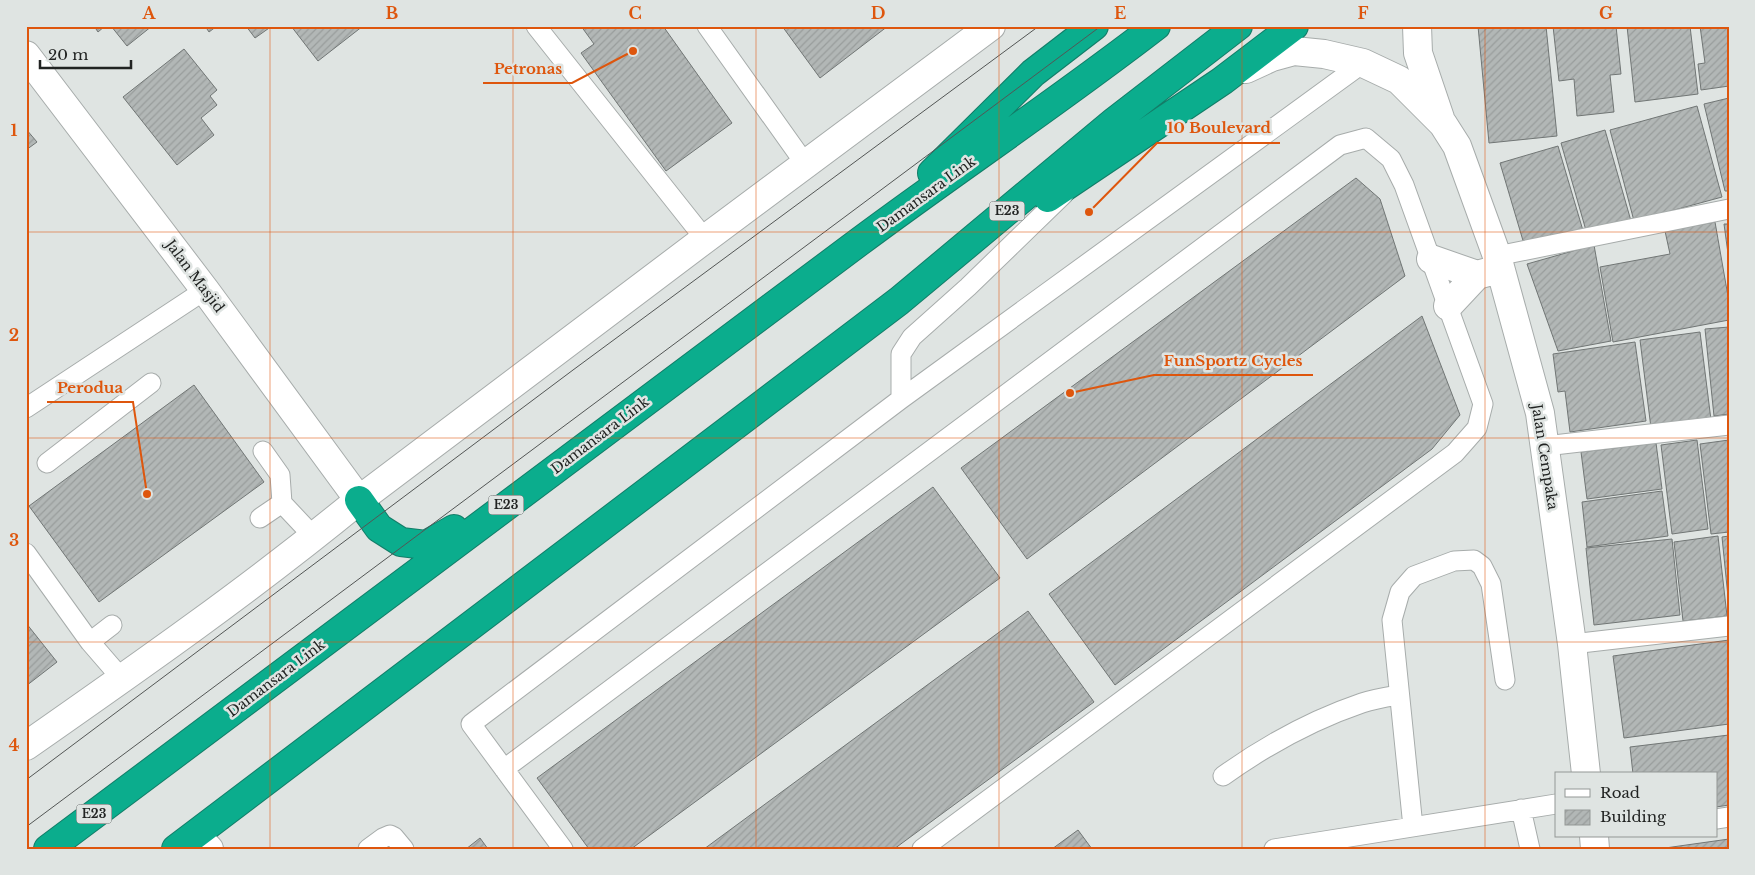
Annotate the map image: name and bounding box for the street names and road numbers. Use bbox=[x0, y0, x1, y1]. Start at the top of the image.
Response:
street label: Damansara Link bbox=[873, 152, 979, 236]
road number: E23 bbox=[990, 202, 1024, 220]
street label: Jalan Masjid bbox=[161, 234, 229, 316]
street label: Damansara Link bbox=[547, 392, 653, 478]
street label: Jalan Cempaka bbox=[1527, 401, 1562, 511]
road number: E23 bbox=[488, 496, 524, 514]
street label: Damansara Link bbox=[223, 635, 329, 721]
road number: E23 bbox=[76, 804, 112, 824]

